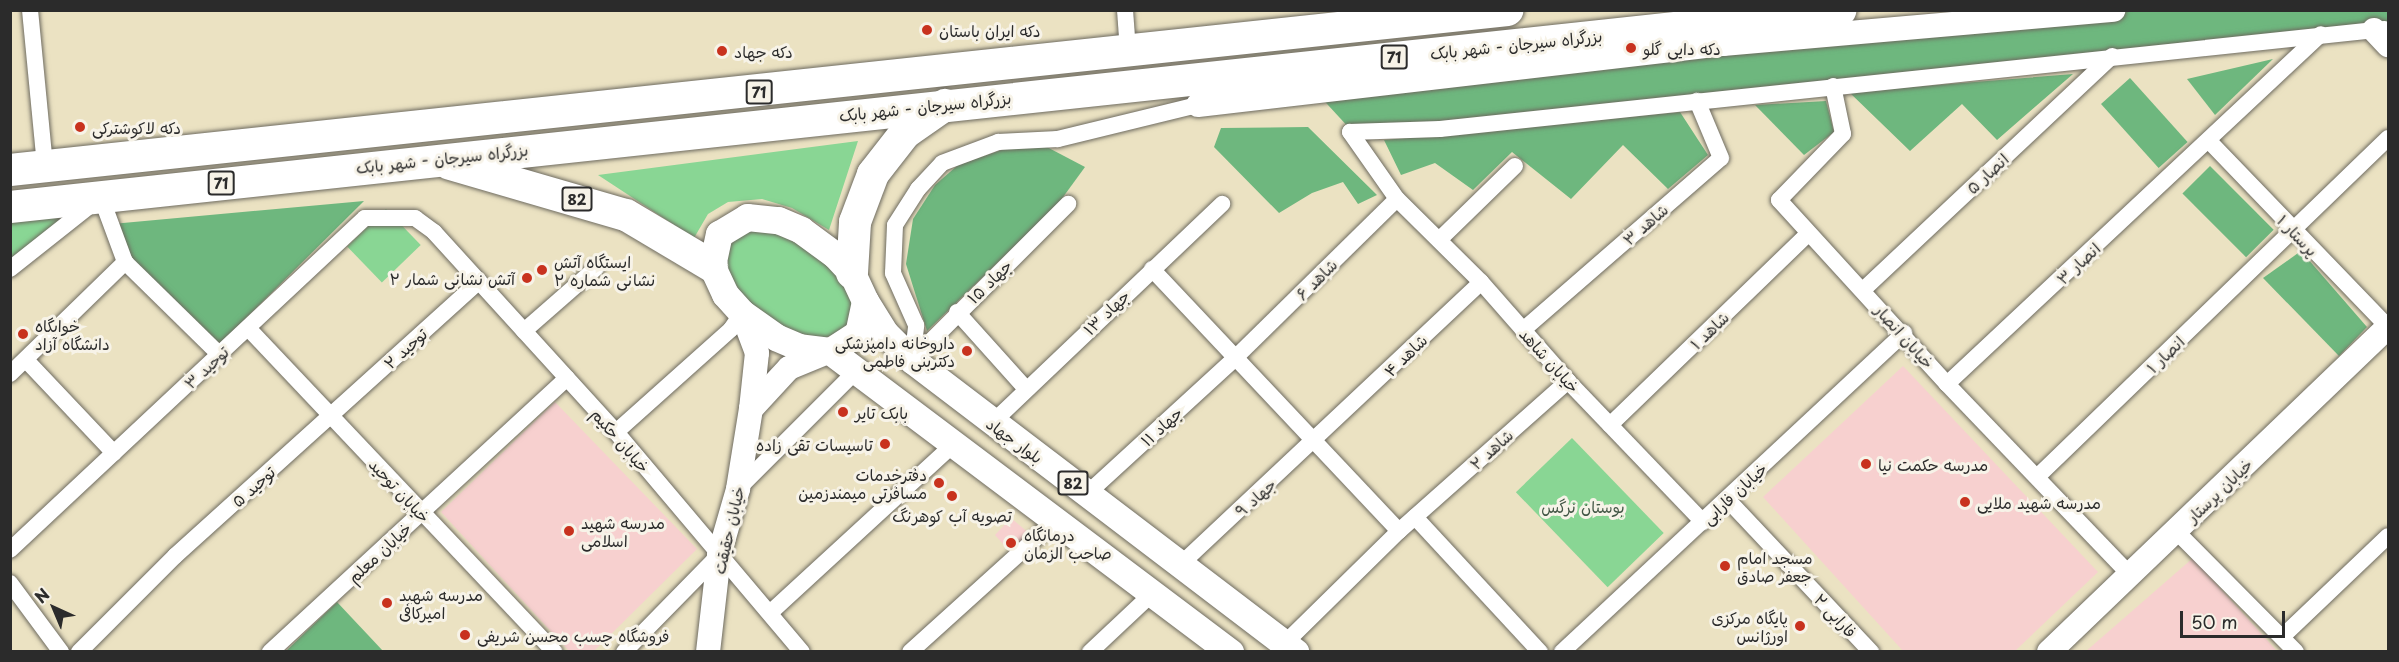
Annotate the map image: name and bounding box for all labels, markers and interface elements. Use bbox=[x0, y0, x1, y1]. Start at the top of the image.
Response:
place label: دکه ایران باستان bbox=[939, 20, 1041, 40]
marker: دکه ایران باستان bbox=[920, 23, 934, 37]
street label: بزرگراه سیرجان - شهر بابک bbox=[1429, 25, 1603, 63]
place label: دکه دایی گلو bbox=[1643, 38, 1721, 58]
place label: دکه جهاد bbox=[734, 41, 793, 61]
marker: دکه دایی گلو bbox=[1624, 41, 1638, 55]
marker: دکه جهاد bbox=[715, 44, 729, 58]
road number: 71 bbox=[1380, 45, 1408, 69]
road number: 71 bbox=[746, 80, 772, 104]
street label: بزرگراه سیرجان - شهر بابک bbox=[838, 87, 1012, 125]
place label: دکه لاکوشترکی bbox=[92, 117, 181, 137]
marker: دکه لاکوشترکی bbox=[73, 120, 87, 134]
street label: بزرگراه سیرجان - شهر بابک bbox=[355, 139, 529, 177]
street label: انصار ۵ bbox=[1962, 149, 2012, 197]
road number: 71 bbox=[208, 171, 234, 195]
road number: 82 bbox=[560, 187, 594, 211]
street label: شاهد ۳ bbox=[1619, 199, 1671, 249]
street label: پرستار ۱ bbox=[2274, 210, 2322, 260]
street label: انصار ۳ bbox=[2052, 238, 2104, 288]
place label: ایستگاه آتش نشانی شماره ۲ bbox=[554, 251, 655, 289]
street label: جهاد ۱۵ bbox=[963, 255, 1015, 307]
street label: شاهد ۶ bbox=[1292, 255, 1340, 303]
marker: ایستگاه آتش نشانی شماره ۲ bbox=[535, 263, 549, 277]
place label: آتش نشانی شمار ۲ bbox=[389, 268, 515, 288]
marker: آتش نشانی شمار ۲ bbox=[520, 271, 534, 285]
street label: جهاد ۱۳ bbox=[1079, 285, 1133, 339]
street label: خیابان انصار bbox=[1871, 300, 1939, 372]
street label: شاهد ۱ bbox=[1686, 307, 1732, 353]
place label: خوابگاه دانشگاه آزاد bbox=[35, 315, 110, 353]
street label: توحید ۲ bbox=[379, 324, 431, 372]
street label: خیابان شاهد bbox=[1516, 324, 1584, 396]
marker: خوابگاه دانشگاه آزاد bbox=[16, 327, 30, 341]
street label: شاهد ۴ bbox=[1380, 330, 1430, 380]
street label: انصار ۱ bbox=[2142, 331, 2188, 377]
place label: داروخانه دامپزشکی دکتربنی فاطمی bbox=[835, 332, 955, 370]
street label: توحید ۳ bbox=[180, 342, 232, 392]
marker: داروخانه دامپزشکی دکتربنی فاطمی bbox=[960, 344, 974, 358]
place label: بابک تایر bbox=[855, 402, 908, 422]
street label: جهاد ۱۱ bbox=[1136, 402, 1186, 450]
street label: خیابان حکیم bbox=[588, 404, 654, 476]
marker: بابک تایر bbox=[836, 405, 850, 419]
street label: بلوار جهاد bbox=[983, 413, 1047, 467]
street label: شاهد ۲ bbox=[1466, 425, 1516, 473]
place label: تاسیسات تقی زاده bbox=[756, 434, 873, 454]
marker: تاسیسات تقی زاده bbox=[878, 437, 892, 451]
street label: خیابان توحید bbox=[366, 454, 434, 526]
place label: مدرسه حکمت نیا bbox=[1878, 454, 1988, 474]
street label: خیابان پرستار bbox=[2182, 454, 2256, 526]
marker: مدرسه حکمت نیا bbox=[1859, 457, 1873, 471]
street label: خیابان فارابی bbox=[1698, 458, 1770, 528]
street label: توحید ۵ bbox=[227, 462, 279, 510]
place label: دفترخدمات مسافرتی میمندزمین bbox=[798, 464, 927, 502]
road number: 82 bbox=[1056, 471, 1090, 495]
street label: جهاد ۹ bbox=[1231, 474, 1279, 520]
marker: دفترخدمات مسافرتی میمندزمین bbox=[932, 476, 946, 490]
street label: خیابان حقیقت bbox=[709, 484, 747, 576]
marker: تصویه آب کوهرنگ bbox=[945, 489, 959, 503]
place label: مدرسه شهید ملایی bbox=[1977, 492, 2101, 512]
marker: مدرسه شهید ملایی bbox=[1958, 495, 1972, 509]
park label: بوستان نرگس bbox=[1541, 496, 1625, 516]
place label: تصویه آب کوهرنگ bbox=[892, 505, 1012, 525]
place label: مدرسه شهید اسلامی bbox=[581, 512, 665, 550]
street label: خیابان معلم bbox=[343, 518, 415, 586]
marker: مدرسه شهید اسلامی bbox=[562, 524, 576, 538]
place label: درمانگاه صاحب الزمان bbox=[1024, 524, 1112, 562]
marker: درمانگاه صاحب الزمان bbox=[1002, 534, 1020, 552]
place label: مسجد امام جعفر صادق bbox=[1737, 547, 1813, 585]
marker: مسجد امام جعفر صادق bbox=[1718, 559, 1732, 573]
north arrow bbox=[24, 578, 84, 638]
text: N bbox=[29, 582, 54, 608]
place label: مدرسه شهید امیرکافی bbox=[399, 584, 483, 622]
street label: فارابی ۲ bbox=[1811, 589, 1861, 641]
marker: مدرسه شهید امیرکافی bbox=[380, 596, 394, 610]
scale bar bbox=[2183, 599, 2288, 637]
place label: پایگاه مرکزی اورژانس bbox=[1711, 607, 1788, 645]
text: 50 m bbox=[2191, 608, 2238, 635]
marker: پایگاه مرکزی اورژانس bbox=[1793, 619, 1807, 633]
place label: فروشگاه چسب محسن شریفی bbox=[477, 625, 670, 645]
marker: فروشگاه چسب محسن شریفی bbox=[458, 628, 472, 642]

